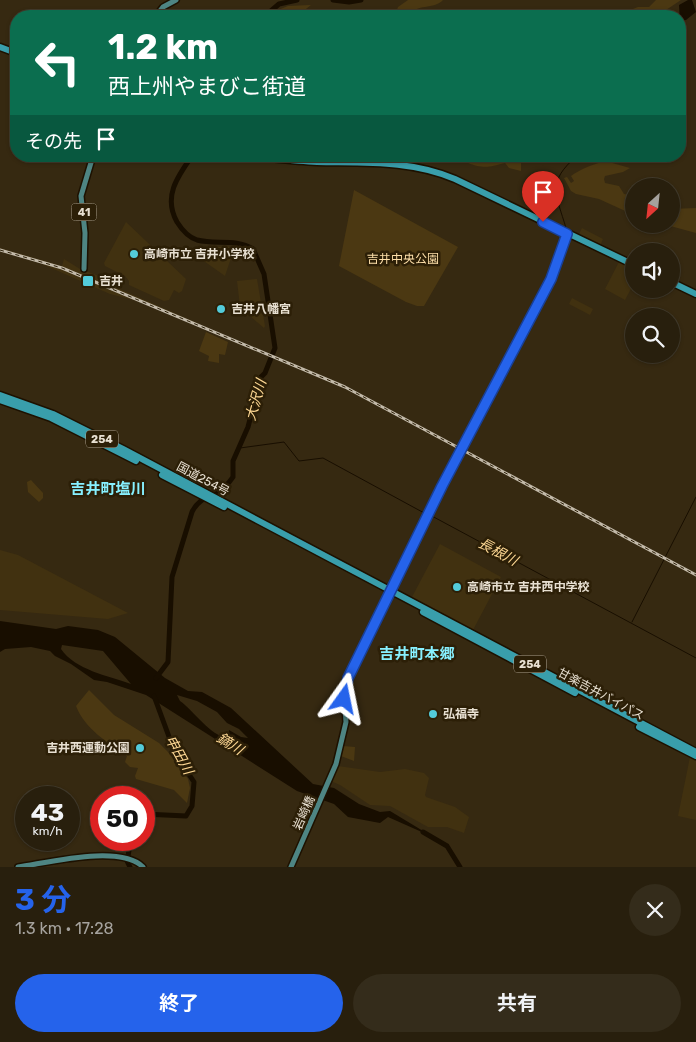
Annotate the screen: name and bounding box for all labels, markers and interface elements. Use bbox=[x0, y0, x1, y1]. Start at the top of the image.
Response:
text: 1.2 km bbox=[108, 26, 218, 68]
icon: left bbox=[25, 30, 90, 95]
text: 西上州やまびこ街道 bbox=[108, 73, 306, 100]
icon: arrive bbox=[92, 125, 120, 153]
text: その先 bbox=[25, 130, 82, 153]
pin bbox=[522, 171, 564, 222]
icon: arrive bbox=[529, 178, 557, 206]
north arrow bbox=[625, 178, 680, 232]
map controls bbox=[625, 178, 680, 363]
road number: 41 bbox=[72, 203, 96, 220]
button: sound bbox=[625, 243, 680, 298]
place label: 高崎市立 吉井小学校 bbox=[144, 247, 255, 261]
marker: 高崎市立 吉井小学校 bbox=[128, 248, 140, 260]
park label: 吉井中央公園 bbox=[367, 252, 439, 266]
marker: 吉井 bbox=[81, 274, 95, 288]
place label: 吉井 bbox=[99, 274, 123, 288]
place label: 吉井八幡宮 bbox=[231, 302, 291, 316]
marker: 吉井八幡宮 bbox=[215, 303, 227, 315]
button: search bbox=[625, 308, 680, 363]
water label: 大沢川 bbox=[242, 376, 271, 423]
road number: 254 bbox=[86, 430, 118, 448]
street label: 国道254号 bbox=[174, 459, 232, 499]
district label: 吉井町塩川 bbox=[70, 480, 146, 498]
water label: 長根川 bbox=[475, 535, 522, 570]
place label: 高崎市立 吉井西中学校 bbox=[467, 580, 590, 594]
marker: 高崎市立 吉井西中学校 bbox=[451, 581, 463, 593]
district label: 吉井町本郷 bbox=[379, 645, 455, 663]
road number: 254 bbox=[514, 656, 546, 672]
street label: 甘楽吉井バイパス bbox=[555, 665, 647, 723]
position arrow bbox=[317, 672, 369, 724]
place label: 弘福寺 bbox=[443, 707, 479, 721]
marker: 弘福寺 bbox=[427, 708, 439, 720]
water label: 鏑川 bbox=[214, 729, 248, 760]
water label: 申田川 bbox=[161, 733, 198, 779]
place label: 吉井西運動公園 bbox=[46, 741, 130, 755]
marker: 吉井西運動公園 bbox=[134, 742, 146, 754]
speed limit sign: 50 bbox=[90, 786, 155, 851]
street label: 岩崎橋 bbox=[290, 794, 318, 832]
text: 43 bbox=[31, 798, 64, 827]
text: km/h bbox=[33, 824, 62, 838]
text: 3 分 bbox=[15, 882, 71, 918]
button: close bbox=[629, 884, 681, 936]
text: 1.3 km · 17:28 bbox=[15, 919, 114, 938]
button: 終了 bbox=[15, 974, 343, 1032]
button: 共有 bbox=[353, 974, 681, 1032]

